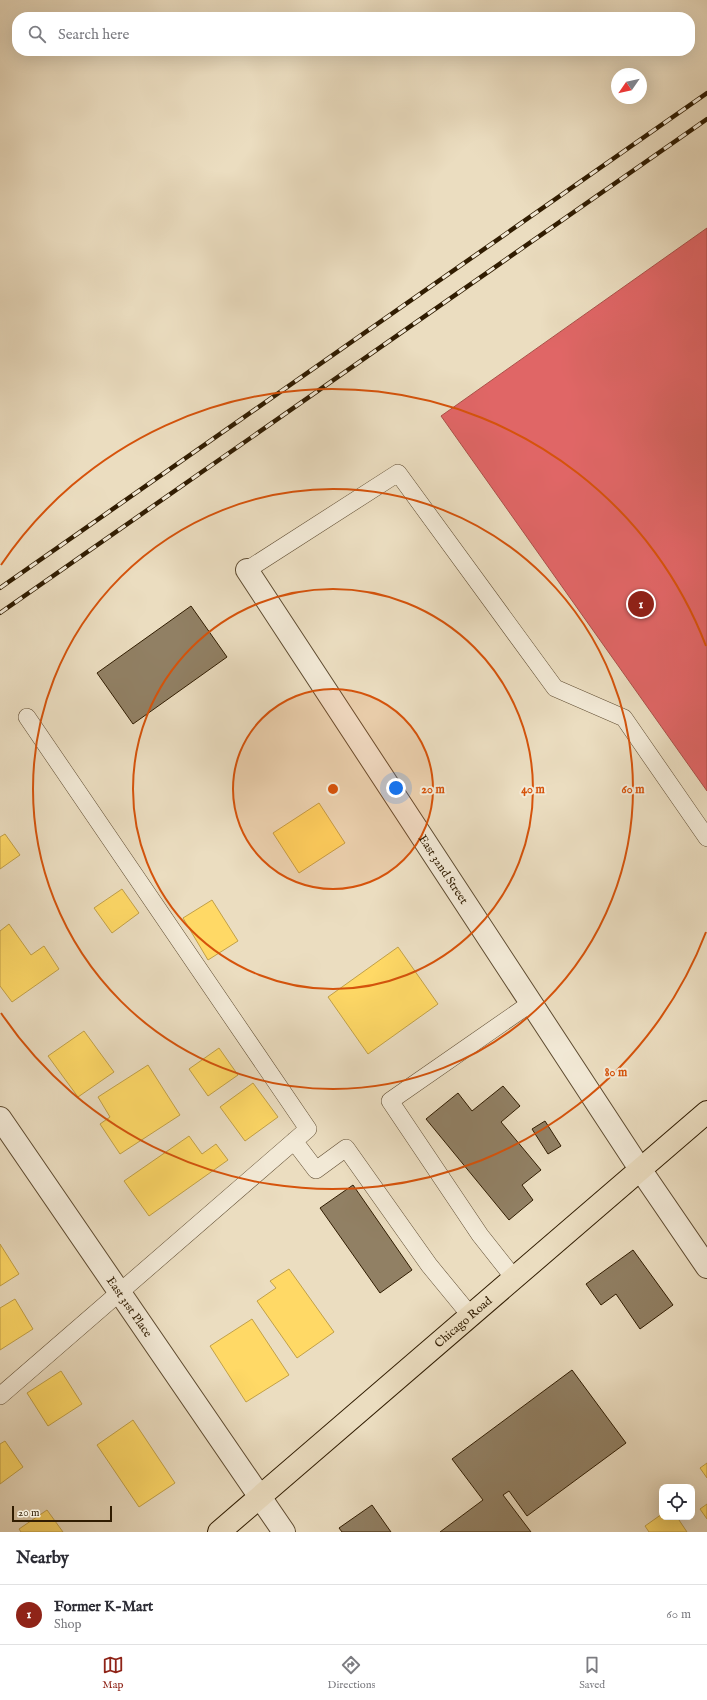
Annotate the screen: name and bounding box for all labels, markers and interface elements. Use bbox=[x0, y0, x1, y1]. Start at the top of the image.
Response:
search box bbox=[12, 12, 695, 56]
icon: search bbox=[26, 23, 48, 45]
text: Search here bbox=[58, 25, 129, 44]
north arrow bbox=[611, 68, 647, 104]
pin: 1 bbox=[628, 589, 654, 619]
your location bbox=[386, 778, 406, 798]
centre of rings bbox=[326, 782, 340, 796]
text: 20 m bbox=[421, 782, 445, 797]
text: 40 m bbox=[521, 782, 546, 797]
text: 60 m bbox=[622, 782, 645, 797]
street label: East 32nd Street bbox=[415, 832, 471, 907]
text: 80 m bbox=[605, 1065, 628, 1080]
street label: East 31st Place bbox=[103, 1274, 156, 1341]
street label: Chicago Road bbox=[432, 1293, 496, 1351]
map controls bbox=[659, 1484, 695, 1520]
button: locate bbox=[659, 1484, 695, 1520]
scale bar bbox=[12, 1504, 112, 1523]
text: 20 m bbox=[18, 1506, 39, 1520]
text: Nearby bbox=[16, 1548, 69, 1569]
text: Former K-Mart bbox=[54, 1597, 153, 1616]
text: 1 bbox=[27, 1606, 31, 1623]
text: 60 m bbox=[666, 1606, 691, 1623]
text: Shop bbox=[54, 1616, 82, 1633]
tab: Map bbox=[102, 1654, 124, 1692]
tab: Directions bbox=[328, 1654, 375, 1692]
tab: Saved bbox=[579, 1654, 605, 1692]

